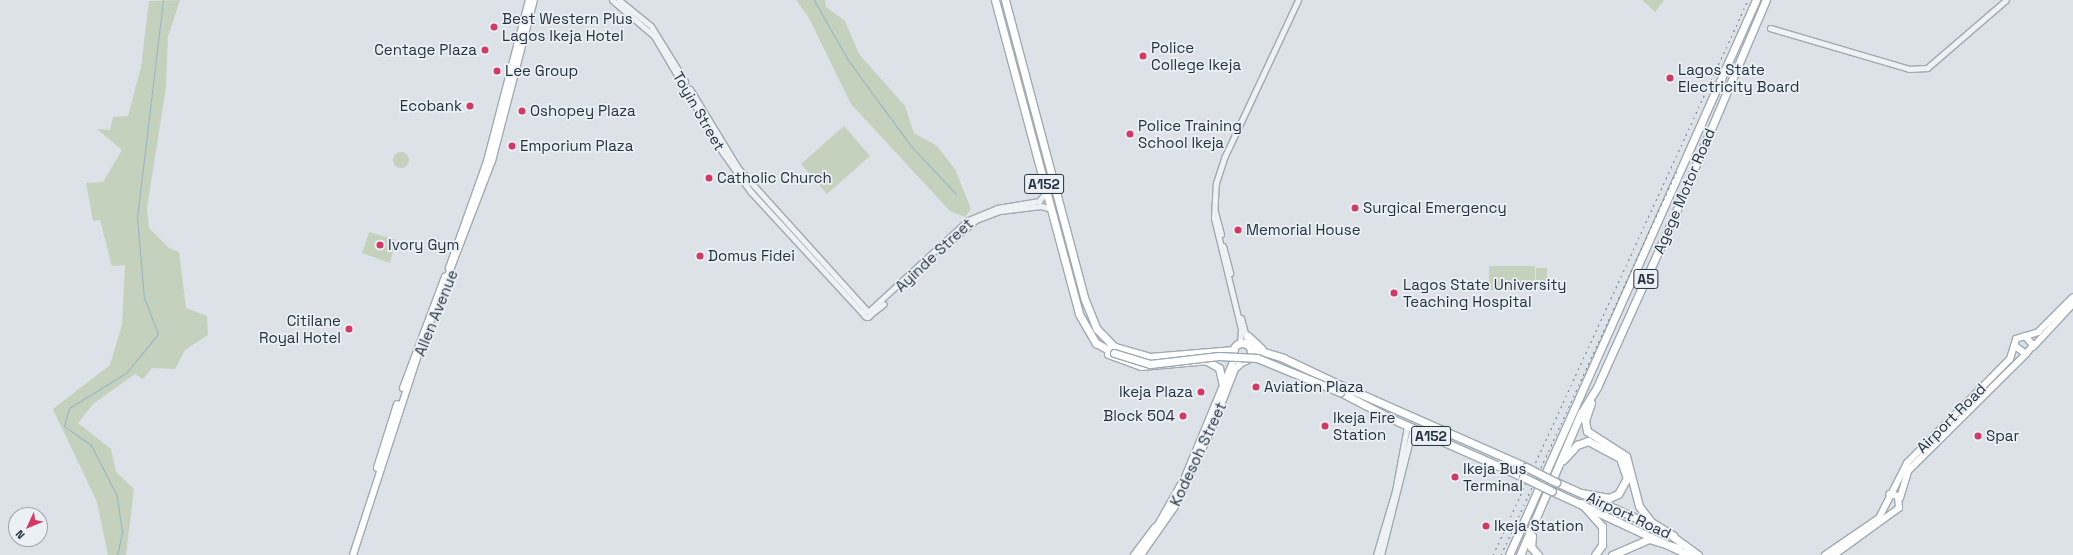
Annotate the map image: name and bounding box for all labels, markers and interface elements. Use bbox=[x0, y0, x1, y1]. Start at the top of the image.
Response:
place label: Best Western Plus Lagos Ikeja Hotel bbox=[502, 9, 633, 44]
marker: Best Western Plus Lagos Ikeja Hotel bbox=[489, 22, 499, 32]
place label: Police College Ikeja bbox=[1151, 38, 1241, 73]
place label: Centage Plaza bbox=[374, 41, 477, 59]
marker: Centage Plaza bbox=[480, 45, 490, 55]
marker: Police College Ikeja bbox=[1138, 51, 1148, 61]
place label: Lagos State Electricity Board bbox=[1678, 60, 1799, 95]
place label: Lee Group bbox=[505, 62, 578, 80]
marker: Lee Group bbox=[492, 66, 502, 76]
street label: Toyin Street bbox=[669, 68, 729, 154]
marker: Lagos State Electricity Board bbox=[1665, 73, 1675, 83]
place label: Ecobank bbox=[400, 97, 462, 115]
marker: Ecobank bbox=[465, 101, 475, 111]
place label: Oshopey Plaza bbox=[530, 102, 636, 120]
marker: Oshopey Plaza bbox=[517, 106, 527, 116]
place label: Police Training School Ikeja bbox=[1138, 116, 1242, 151]
street label: Agege Motor Road bbox=[1649, 126, 1719, 256]
marker: Police Training School Ikeja bbox=[1125, 129, 1135, 139]
place label: Emporium Plaza bbox=[520, 137, 633, 155]
marker: Emporium Plaza bbox=[507, 141, 517, 151]
place label: Catholic Church bbox=[717, 169, 832, 187]
road number: A152 bbox=[1024, 172, 1064, 196]
marker: Catholic Church bbox=[704, 173, 714, 183]
place label: Surgical Emergency bbox=[1363, 199, 1507, 217]
marker: Surgical Emergency bbox=[1350, 203, 1360, 213]
street label: Ayinde Street bbox=[891, 214, 977, 296]
place label: Memorial House bbox=[1246, 221, 1361, 239]
marker: Memorial House bbox=[1233, 225, 1243, 235]
place label: Ivory Gym bbox=[388, 236, 459, 254]
marker: Ivory Gym bbox=[375, 240, 385, 250]
place label: Domus Fidei bbox=[708, 247, 795, 265]
marker: Domus Fidei bbox=[695, 251, 705, 261]
street label: Allen Avenue bbox=[410, 267, 462, 359]
road number: A5 bbox=[1633, 267, 1659, 291]
place label: Lagos State University Teaching Hospital bbox=[1403, 275, 1567, 310]
marker: Lagos State University Teaching Hospital bbox=[1388, 287, 1400, 299]
place label: Citilane Royal Hotel bbox=[259, 311, 341, 346]
marker: Citilane Royal Hotel bbox=[344, 324, 354, 334]
place label: Aviation Plaza bbox=[1264, 378, 1364, 396]
street label: Airport Road bbox=[1912, 379, 1990, 457]
marker: Aviation Plaza bbox=[1251, 382, 1261, 392]
place label: Ikeja Plaza bbox=[1119, 383, 1193, 401]
marker: Ikeja Plaza bbox=[1196, 387, 1206, 397]
street label: Kodesoh Street bbox=[1166, 399, 1230, 509]
place label: Block 504 bbox=[1103, 407, 1175, 425]
place label: Ikeja Fire Station bbox=[1333, 408, 1395, 443]
marker: Block 504 bbox=[1178, 411, 1188, 421]
marker: Ikeja Fire Station bbox=[1320, 421, 1330, 431]
road number: A152 bbox=[1411, 424, 1451, 448]
place label: Spar bbox=[1986, 427, 2019, 445]
marker: Spar bbox=[1973, 431, 1983, 441]
place label: Ikeja Bus Terminal bbox=[1463, 459, 1526, 494]
marker: Ikeja Bus Terminal bbox=[1450, 472, 1460, 482]
street label: Airport Road bbox=[1584, 488, 1674, 542]
north arrow bbox=[8, 507, 48, 547]
place label: Ikeja Station bbox=[1494, 517, 1584, 535]
marker: Ikeja Station bbox=[1481, 521, 1491, 531]
text: N bbox=[12, 527, 28, 542]

